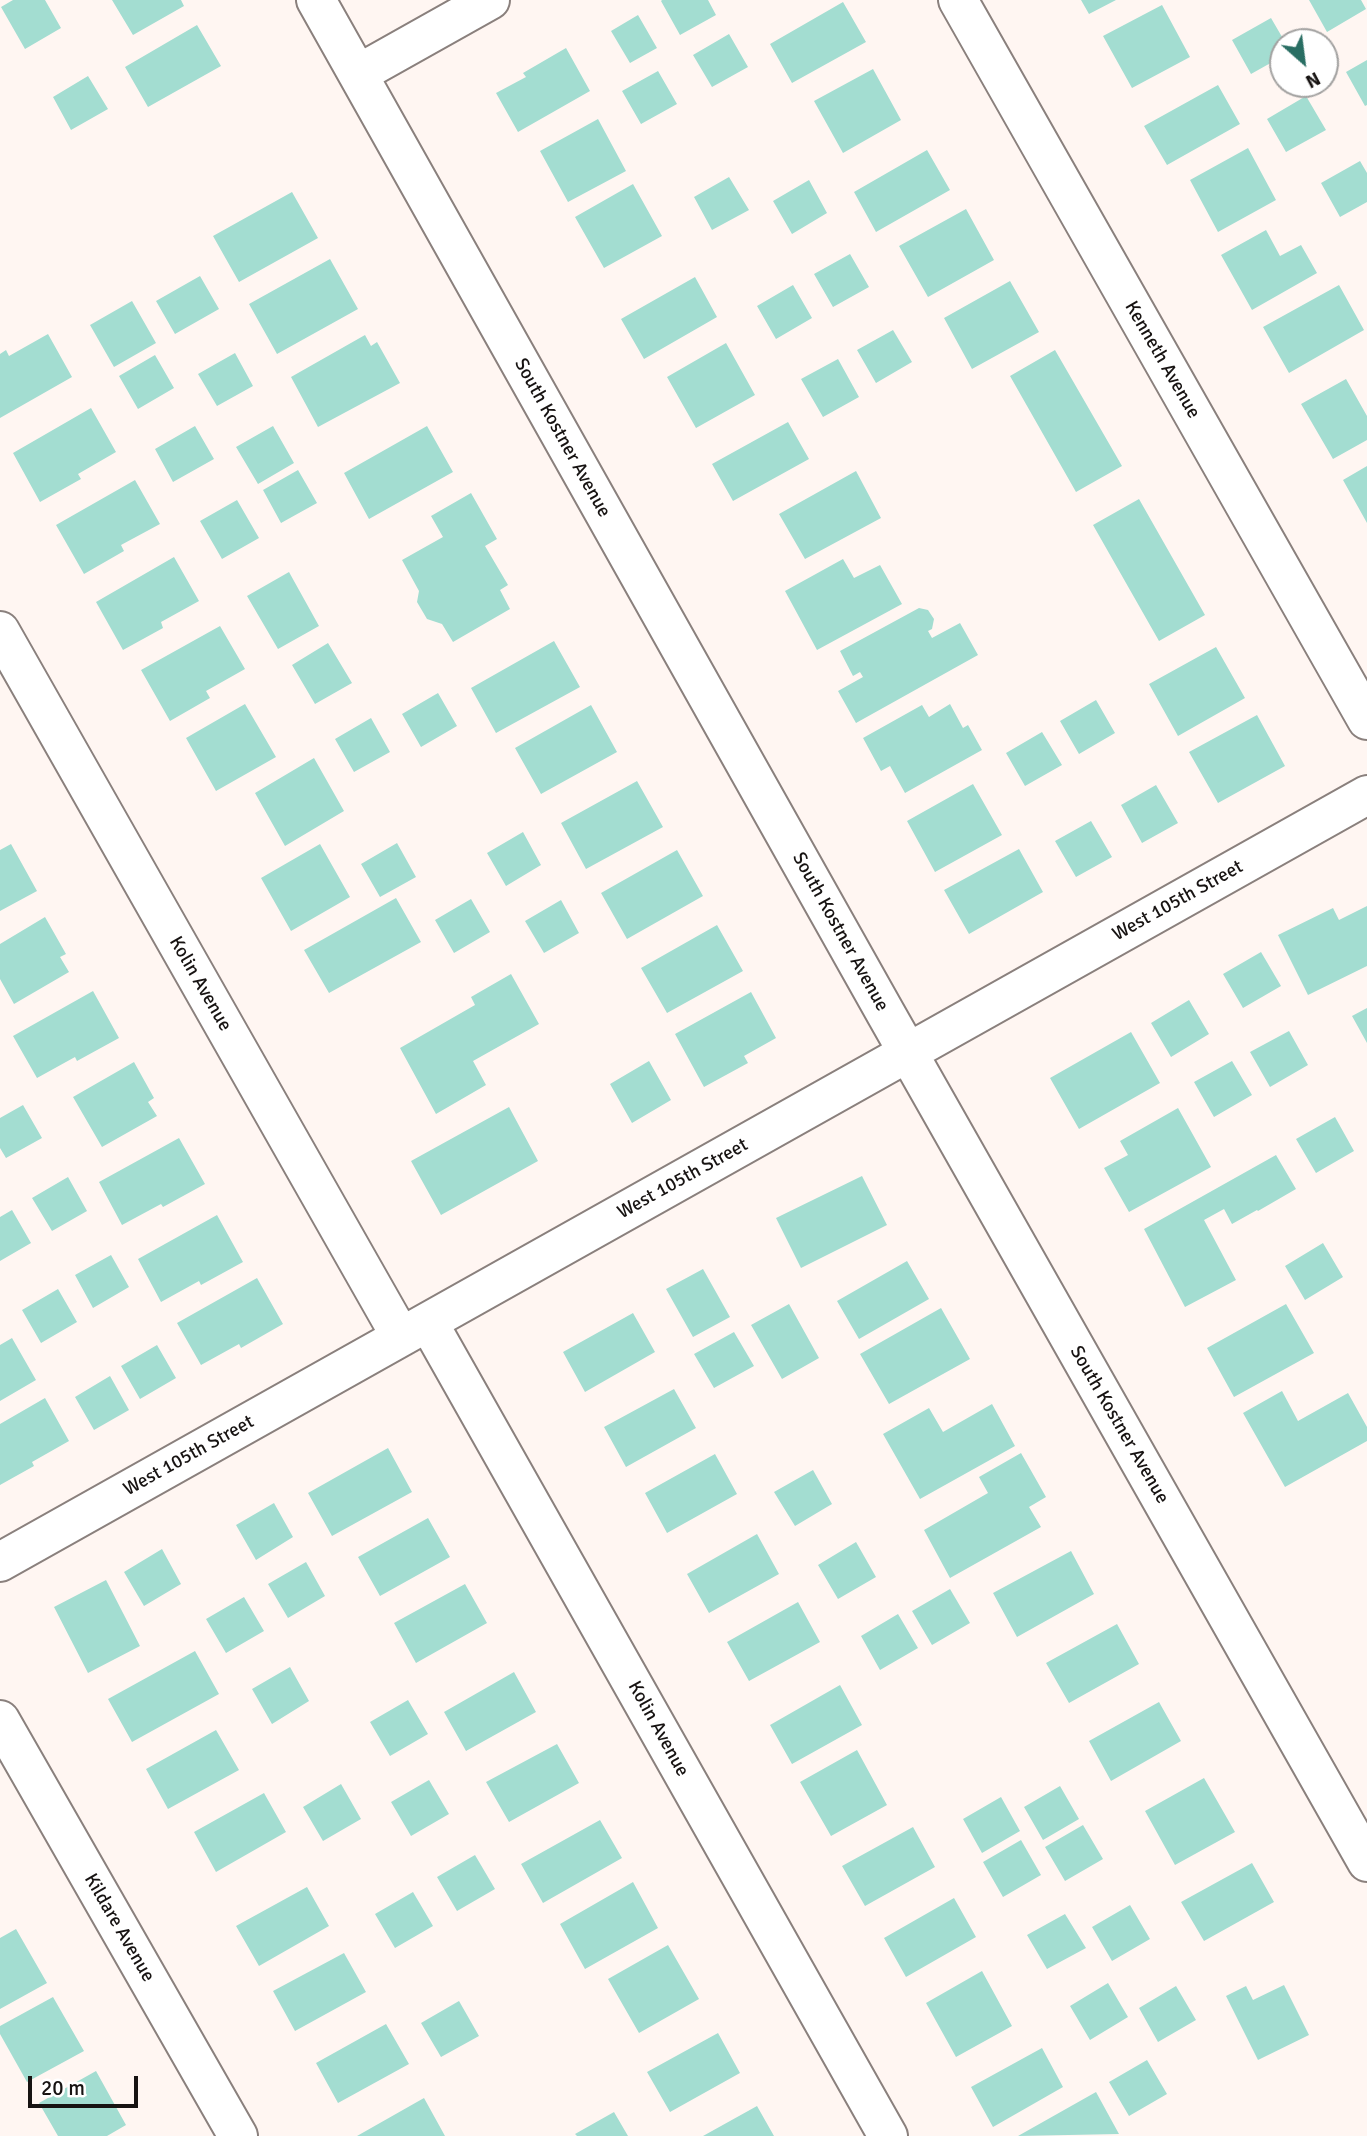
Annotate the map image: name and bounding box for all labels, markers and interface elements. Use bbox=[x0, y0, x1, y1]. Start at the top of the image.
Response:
north arrow bbox=[1269, 28, 1339, 98]
text: N bbox=[1301, 66, 1324, 93]
street label: Kenneth Avenue bbox=[1119, 297, 1205, 423]
street label: South Kostner Avenue bbox=[509, 354, 615, 522]
street label: South Kostner Avenue bbox=[787, 848, 893, 1016]
street label: West 105th Street bbox=[1109, 856, 1247, 946]
street label: Kolin Avenue bbox=[164, 933, 236, 1035]
street label: West 105th Street bbox=[614, 1134, 752, 1224]
street label: South Kostner Avenue bbox=[1065, 1342, 1173, 1508]
street label: West 105th Street bbox=[120, 1411, 258, 1501]
street label: Kolin Avenue bbox=[622, 1677, 694, 1781]
street label: Kildare Avenue bbox=[79, 1870, 159, 1986]
scale bar bbox=[32, 2062, 142, 2106]
text: 20 m bbox=[41, 2075, 85, 2101]

